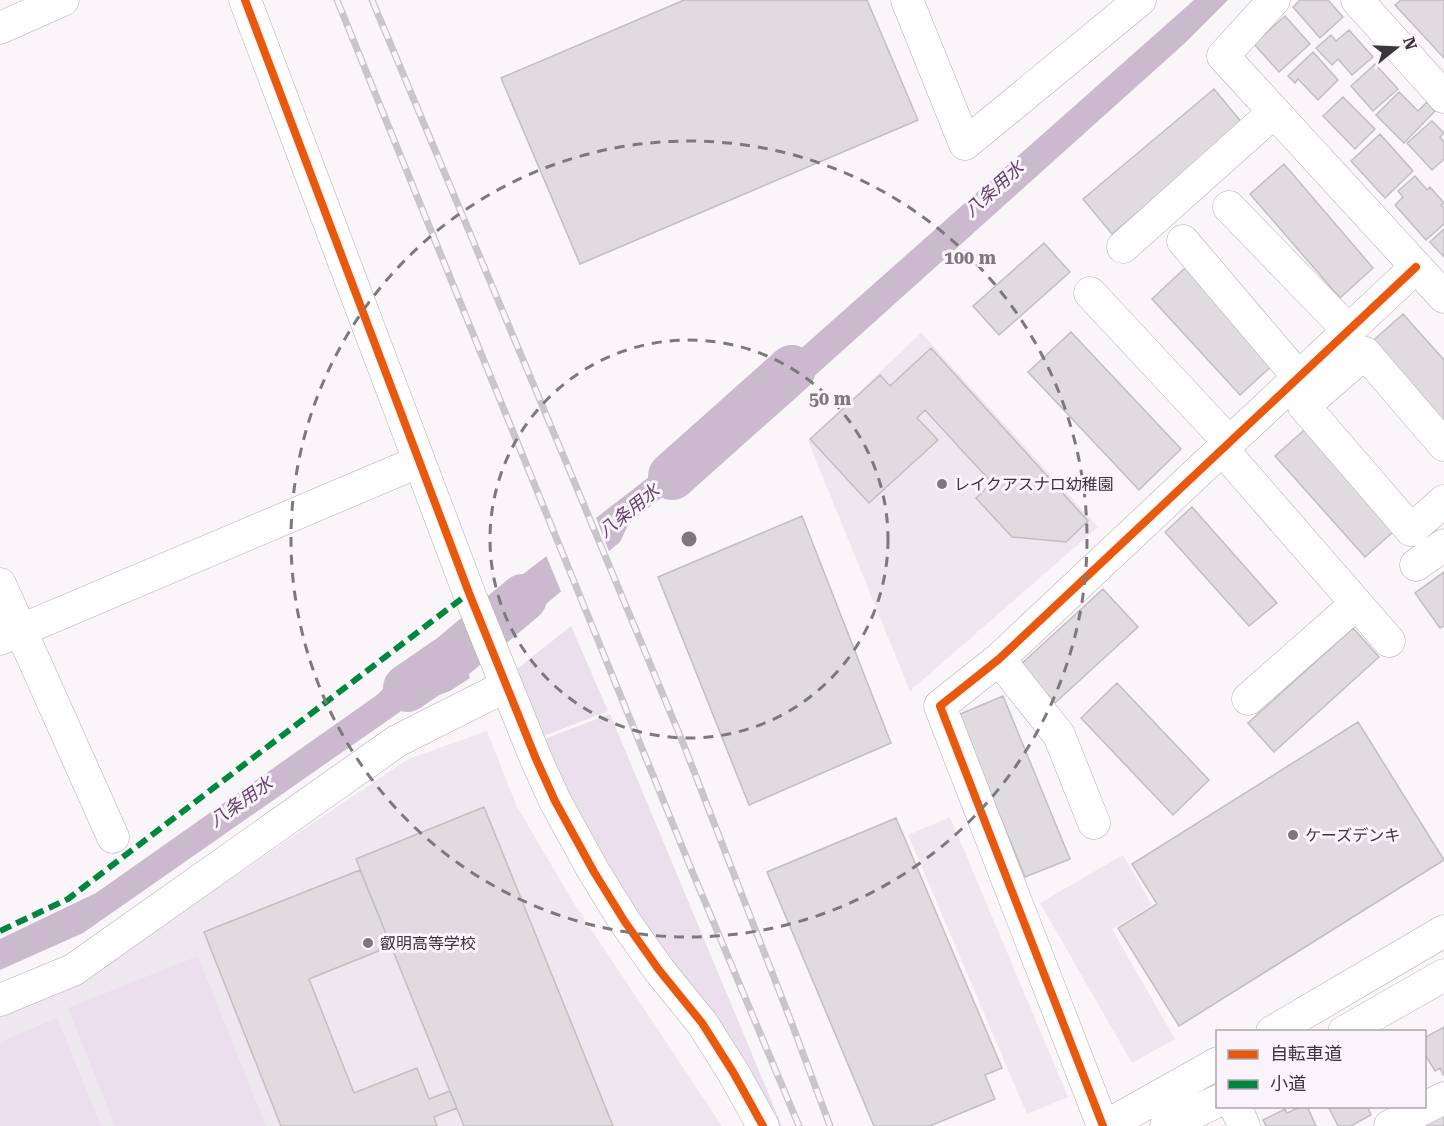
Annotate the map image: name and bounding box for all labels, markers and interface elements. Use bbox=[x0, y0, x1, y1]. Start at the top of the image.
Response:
north arrow bbox=[1366, 18, 1426, 78]
text: N bbox=[1399, 35, 1421, 52]
water label: 八条用水 bbox=[960, 155, 1029, 221]
text: 100 m bbox=[944, 247, 997, 268]
text: 50 m bbox=[809, 388, 852, 409]
place label: レイクアスナロ幼稚園 bbox=[954, 475, 1114, 494]
marker: レイクアスナロ幼稚園 bbox=[935, 477, 949, 491]
water label: 八条用水 bbox=[594, 479, 665, 541]
centre of rings bbox=[679, 529, 699, 549]
water label: 八条用水 bbox=[205, 771, 278, 831]
place label: ケーズデンキ bbox=[1305, 826, 1400, 845]
marker: ケーズデンキ bbox=[1286, 828, 1300, 842]
place label: 叡明高等学校 bbox=[380, 934, 476, 953]
marker: 叡明高等学校 bbox=[361, 936, 375, 950]
legend bbox=[1216, 1030, 1426, 1108]
text: 自転車道 bbox=[1270, 1043, 1342, 1064]
text: 小道 bbox=[1270, 1073, 1306, 1094]

